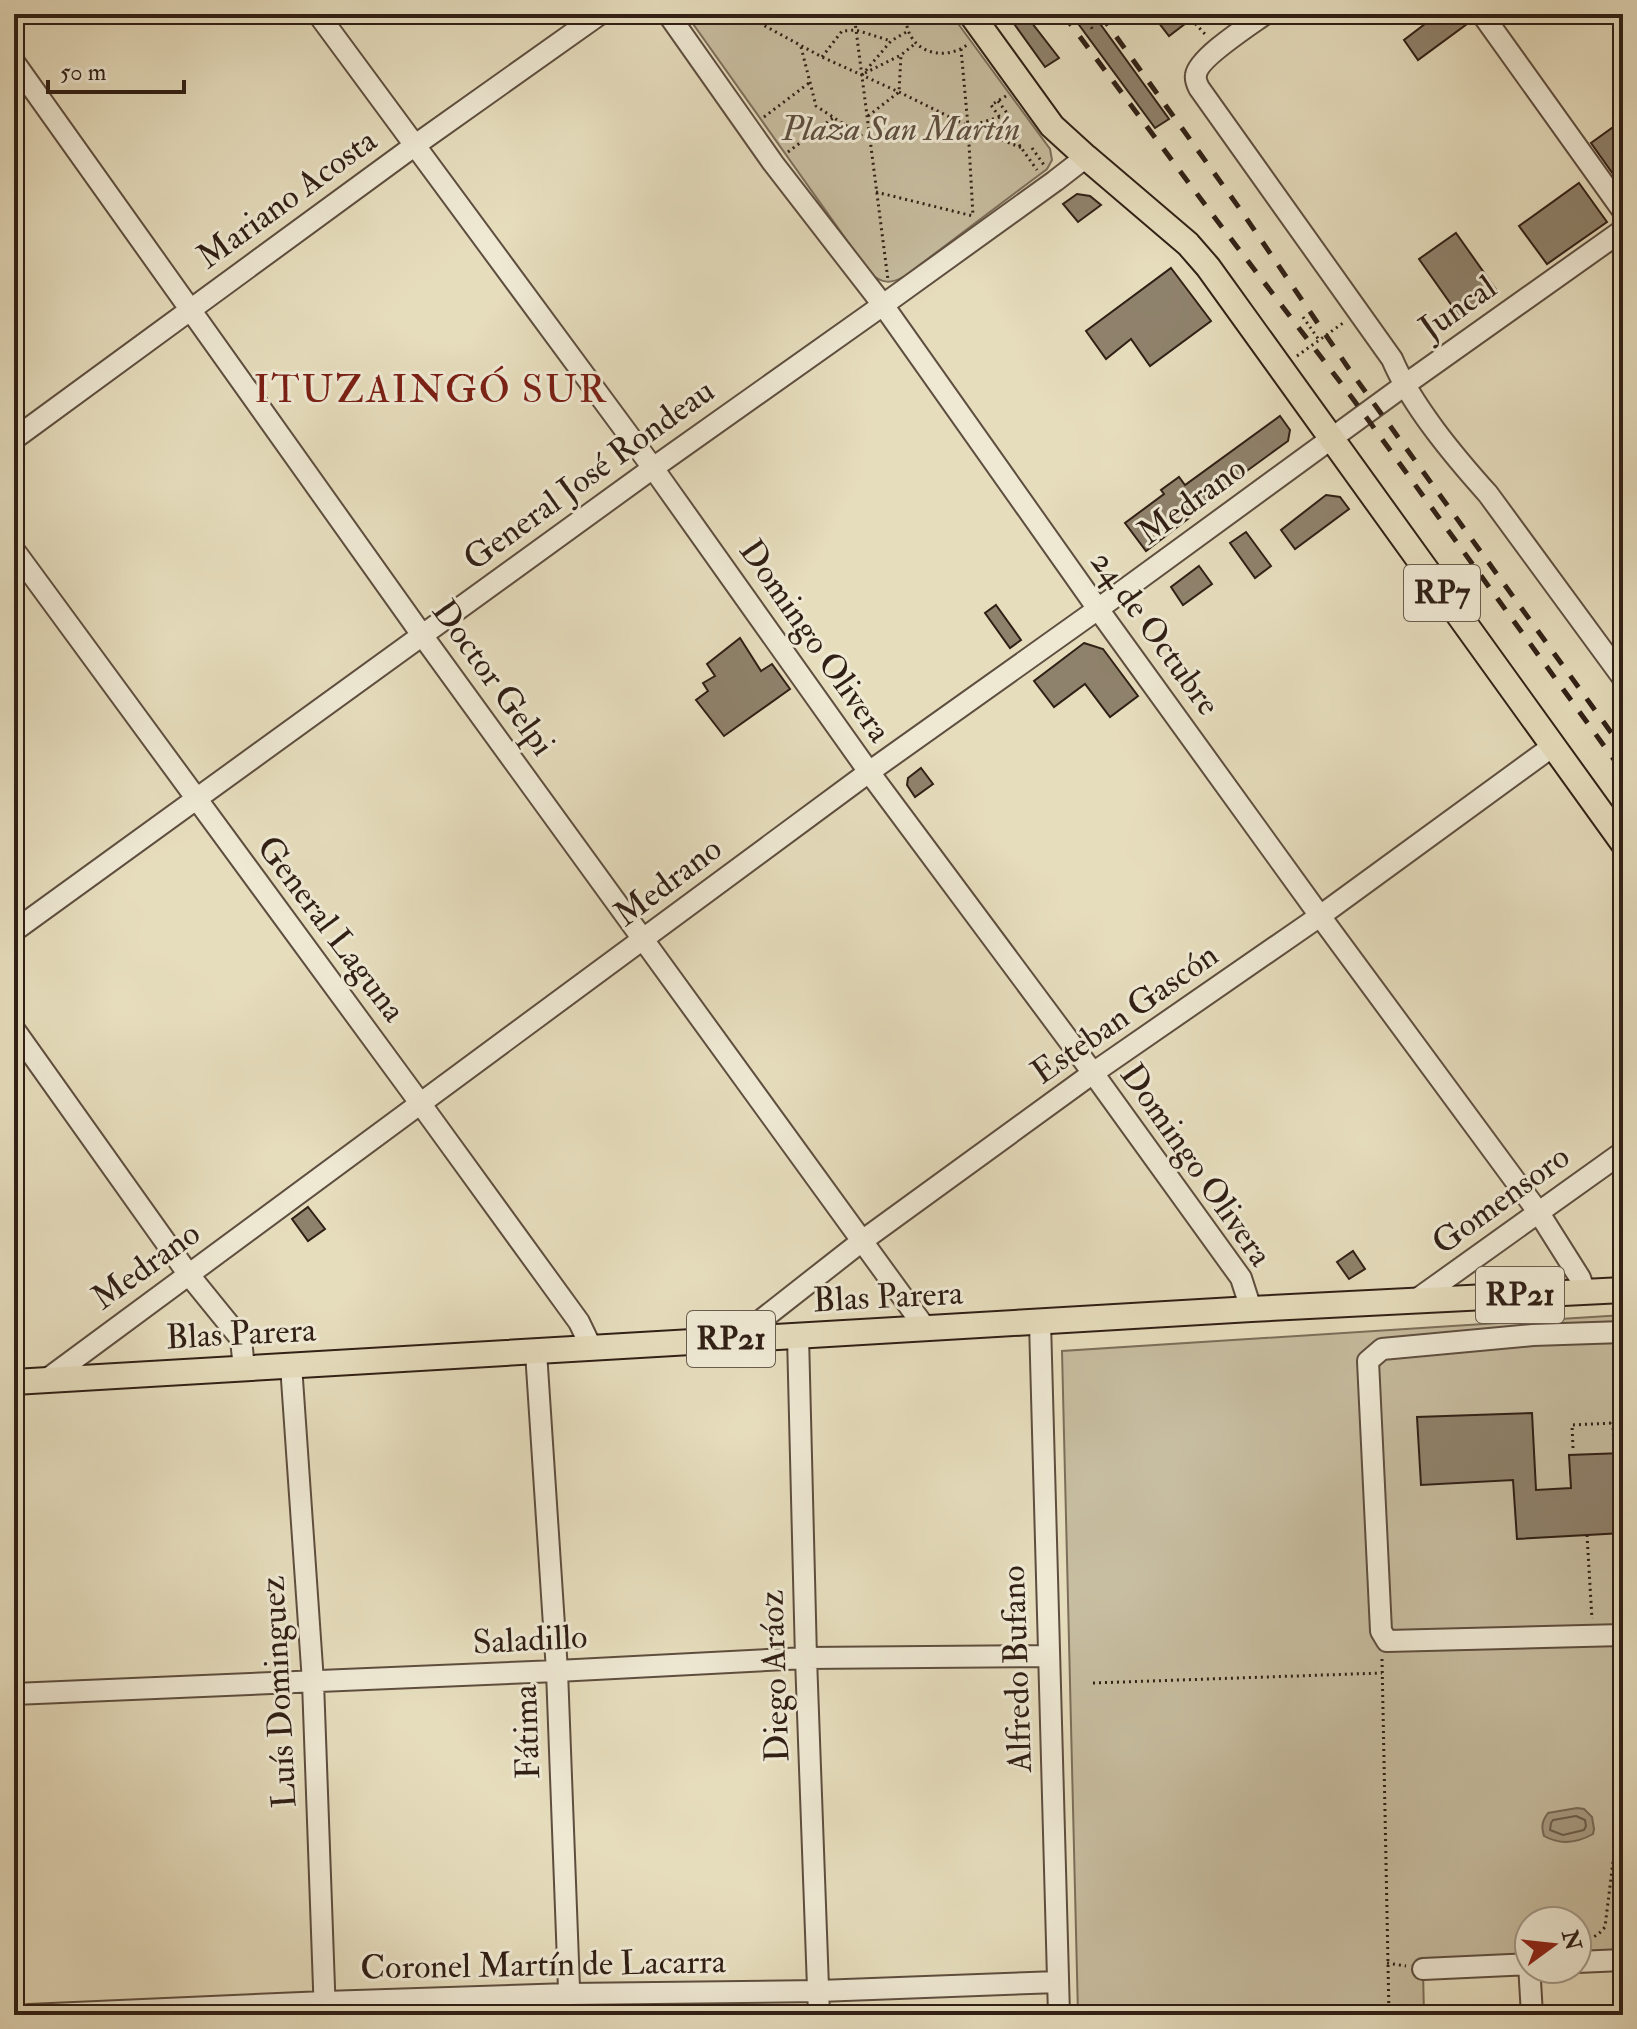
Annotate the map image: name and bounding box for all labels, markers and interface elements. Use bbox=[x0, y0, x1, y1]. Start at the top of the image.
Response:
scale bar bbox=[48, 44, 184, 94]
text: 50 m bbox=[60, 57, 107, 88]
park label: Plaza San Martín bbox=[781, 108, 1020, 151]
street label: Mariano Acosta bbox=[189, 119, 386, 279]
street label: Juncal bbox=[1410, 266, 1505, 350]
district label: ITUZAINGÓ SUR bbox=[254, 365, 608, 414]
street label: General José Rondeau bbox=[455, 369, 723, 581]
street label: Medrano bbox=[1129, 447, 1255, 555]
street label: Domingo Olivera bbox=[729, 531, 901, 751]
street label: 24 de Octubre bbox=[1081, 542, 1229, 724]
road number: RP7 bbox=[1404, 565, 1480, 621]
street label: Doctor Gelpi bbox=[422, 592, 564, 764]
street label: General Laguna bbox=[247, 827, 416, 1031]
street label: Medrano bbox=[606, 828, 730, 936]
street label: Esteban Gascón bbox=[1023, 934, 1227, 1094]
street label: Domingo Olivera bbox=[1110, 1055, 1282, 1275]
street label: Gomensoro bbox=[1424, 1136, 1578, 1264]
street label: Medrano bbox=[83, 1212, 209, 1320]
road number: RP21 bbox=[1476, 1267, 1564, 1323]
street label: Blas Parera bbox=[812, 1272, 965, 1322]
street label: Blas Parera bbox=[165, 1309, 318, 1359]
road number: RP21 bbox=[687, 1311, 775, 1367]
street label: Alfredo Bufano bbox=[992, 1565, 1042, 1774]
street label: Luís Dominguez bbox=[251, 1575, 307, 1809]
street label: Diego Aráoz bbox=[751, 1589, 799, 1763]
street label: Saladillo bbox=[471, 1616, 589, 1664]
street label: Fátima bbox=[504, 1683, 550, 1780]
north arrow bbox=[1513, 1905, 1593, 1985]
text: N bbox=[1555, 1926, 1588, 1954]
street label: Coronel Martín de Lacarra bbox=[360, 1940, 727, 1990]

